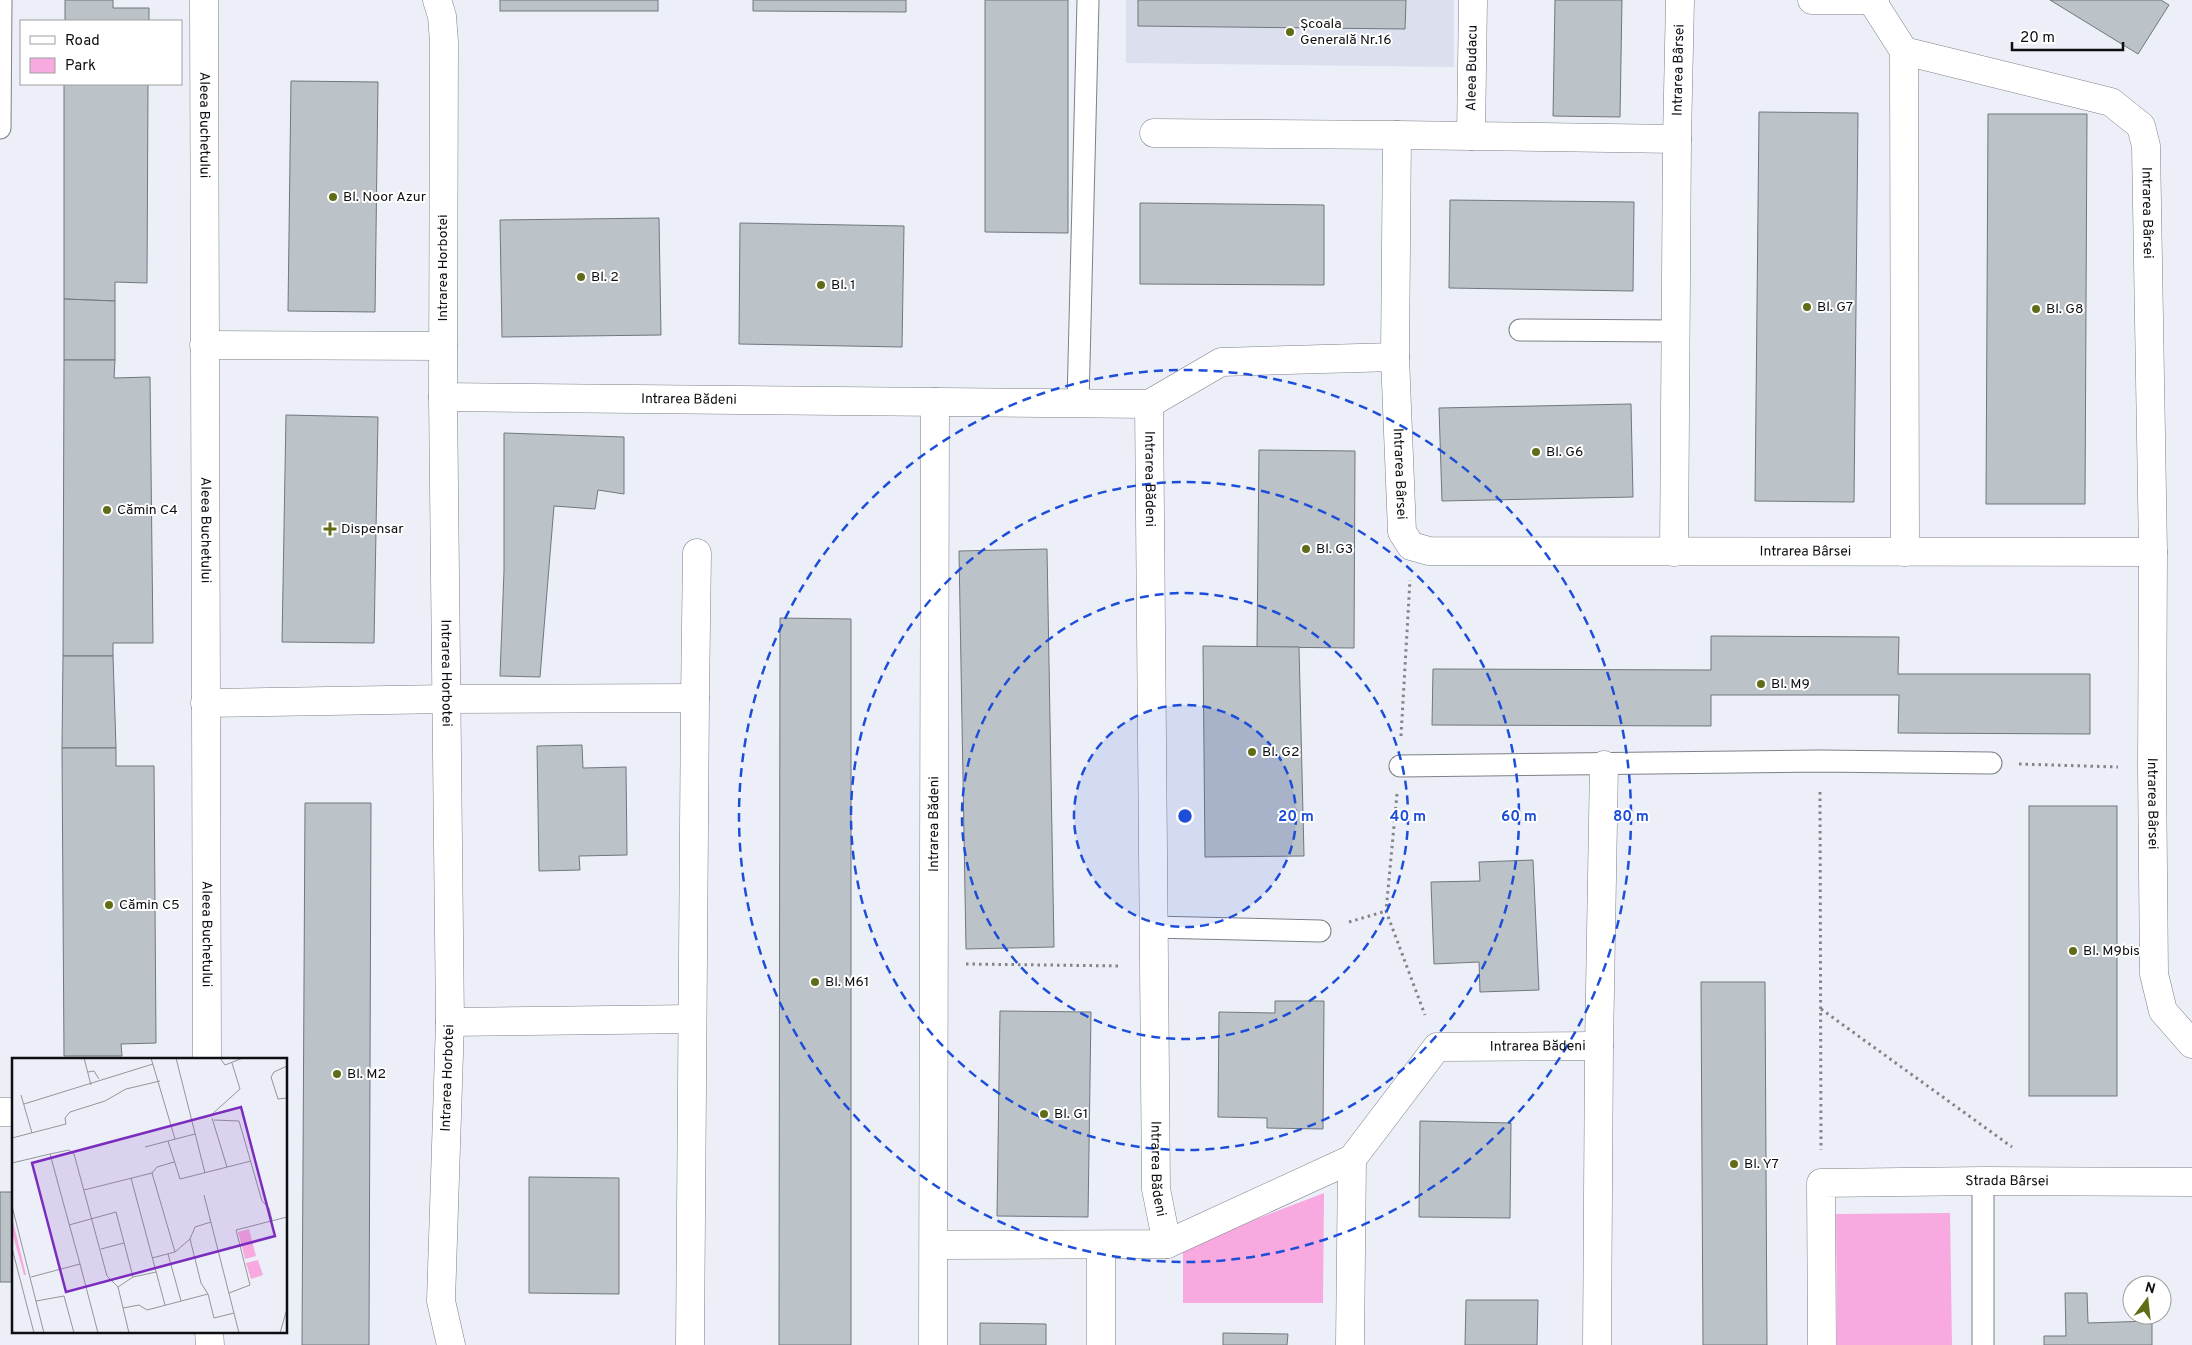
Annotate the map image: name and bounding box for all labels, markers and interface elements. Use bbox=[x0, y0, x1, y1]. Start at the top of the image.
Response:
place label: Școala Generală Nr.16 bbox=[1300, 16, 1392, 49]
legend bbox=[20, 20, 182, 85]
scale bar bbox=[2012, 20, 2123, 52]
street label: Intrarea Bârsei bbox=[1669, 24, 1688, 116]
street label: Aleea Budacu bbox=[1463, 25, 1481, 111]
marker: Școala Generală Nr.16 bbox=[1284, 26, 1296, 38]
text: 20 m bbox=[2020, 29, 2055, 48]
text: Road bbox=[65, 32, 100, 51]
text: Park bbox=[65, 57, 96, 76]
street label: Aleea Buchetului bbox=[196, 72, 213, 178]
street label: Intrarea Bârsei bbox=[2138, 167, 2156, 259]
place label: Bl. Noor Azur bbox=[343, 189, 427, 206]
marker: Bl. Noor Azur bbox=[327, 191, 339, 203]
street label: Intrarea Horbotei bbox=[435, 214, 452, 322]
place label: Bl. 2 bbox=[591, 269, 619, 286]
marker: Bl. 2 bbox=[575, 271, 587, 283]
place label: Bl. 1 bbox=[831, 277, 856, 294]
marker: Bl. 1 bbox=[815, 279, 827, 291]
place label: Bl. G7 bbox=[1817, 299, 1853, 316]
marker: Bl. G7 bbox=[1801, 301, 1813, 313]
place label: Bl. G8 bbox=[2046, 301, 2083, 318]
marker: Bl. G8 bbox=[2030, 303, 2042, 315]
street label: Intrarea Bădeni bbox=[641, 390, 737, 408]
street label: Intrarea Bârsei bbox=[1389, 428, 1410, 520]
street label: Intrarea Bădeni bbox=[1141, 431, 1159, 527]
place label: Bl. G6 bbox=[1546, 444, 1583, 461]
marker: Bl. G6 bbox=[1530, 446, 1542, 458]
street label: Aleea Buchetului bbox=[197, 477, 214, 583]
place label: Cămin C4 bbox=[117, 502, 178, 519]
marker: Cămin C4 bbox=[101, 504, 113, 516]
place label: Dispensar bbox=[341, 521, 404, 538]
marker: Dispensar bbox=[323, 522, 337, 536]
place label: Bl. G3 bbox=[1316, 541, 1353, 558]
marker: Bl. G3 bbox=[1300, 543, 1312, 555]
street label: Intrarea Bârsei bbox=[1760, 543, 1851, 560]
street label: Intrarea Horbotei bbox=[437, 619, 455, 727]
place label: Bl. M9 bbox=[1771, 676, 1810, 693]
marker: Bl. M9 bbox=[1755, 678, 1767, 690]
place label: Bl. G2 bbox=[1262, 744, 1300, 761]
marker: Bl. G2 bbox=[1246, 746, 1258, 758]
street label: Intrarea Bârsei bbox=[2143, 758, 2161, 850]
street label: Intrarea Bădeni bbox=[926, 776, 943, 872]
centre of rings bbox=[1176, 807, 1194, 825]
text: 20 m bbox=[1278, 808, 1314, 827]
text: 40 m bbox=[1390, 808, 1426, 827]
text: 60 m bbox=[1501, 808, 1537, 827]
text: 80 m bbox=[1613, 808, 1649, 827]
street label: Aleea Buchetului bbox=[198, 881, 215, 987]
place label: Cămin C5 bbox=[119, 897, 180, 914]
marker: Cămin C5 bbox=[103, 899, 115, 911]
place label: Bl. M9bis bbox=[2083, 943, 2140, 960]
marker: Bl. M9bis bbox=[2067, 945, 2079, 957]
place label: Bl. M61 bbox=[825, 974, 869, 991]
marker: Bl. M61 bbox=[809, 976, 821, 988]
street label: Intrarea Horbotei bbox=[438, 1024, 458, 1132]
street label: Intrarea Bădeni bbox=[1490, 1038, 1586, 1055]
inset map bbox=[12, 1058, 288, 1332]
place label: Bl. M2 bbox=[347, 1066, 386, 1083]
marker: Bl. M2 bbox=[331, 1068, 343, 1080]
place label: Bl. G1 bbox=[1054, 1106, 1088, 1123]
marker: Bl. G1 bbox=[1038, 1108, 1050, 1120]
street label: Intrarea Bădeni bbox=[1147, 1121, 1170, 1218]
place label: Bl. Y7 bbox=[1744, 1156, 1779, 1173]
marker: Bl. Y7 bbox=[1728, 1158, 1740, 1170]
street label: Strada Bârsei bbox=[1965, 1172, 2049, 1190]
north arrow bbox=[2122, 1275, 2172, 1325]
text: N bbox=[2143, 1279, 2157, 1298]

